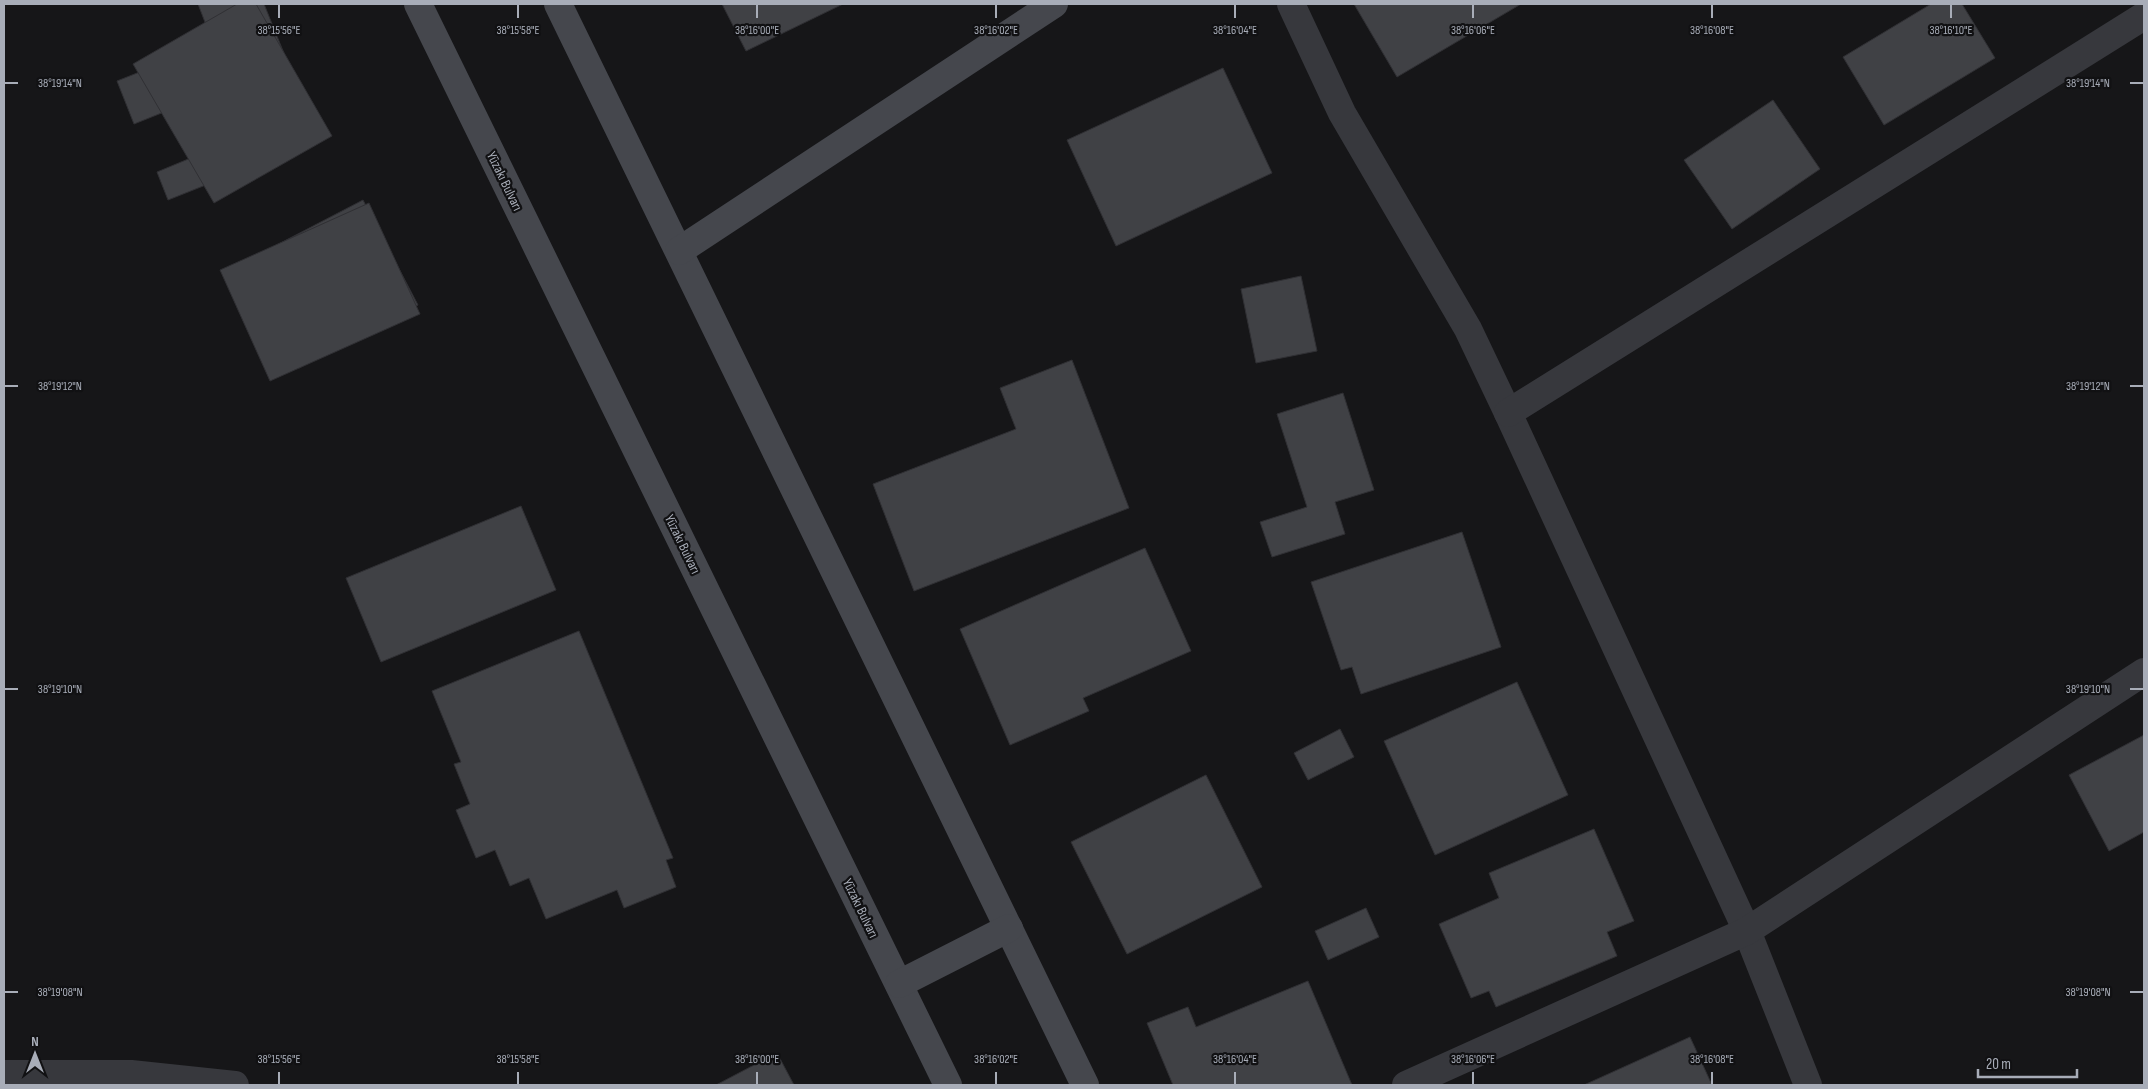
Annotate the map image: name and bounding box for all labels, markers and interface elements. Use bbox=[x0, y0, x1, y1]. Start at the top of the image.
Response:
text: 38°15'56"E bbox=[257, 23, 301, 38]
text: 38°15'58"E bbox=[496, 23, 540, 38]
text: 38°16'00"E bbox=[735, 23, 779, 38]
text: 38°16'02"E bbox=[974, 23, 1018, 38]
text: 38°16'04"E bbox=[1213, 23, 1257, 38]
text: 38°16'06"E bbox=[1451, 23, 1495, 38]
text: 38°16'08"E bbox=[1690, 23, 1734, 38]
text: 38°16'10"E bbox=[1929, 23, 1973, 38]
text: 38°19'14"N bbox=[38, 76, 82, 91]
text: 38°19'14"N bbox=[2066, 76, 2110, 91]
street label: Yüzakı Bulvarı bbox=[483, 149, 526, 214]
text: 38°19'12"N bbox=[38, 379, 82, 394]
text: 38°19'12"N bbox=[2066, 379, 2110, 394]
street label: Yüzakı Bulvarı bbox=[661, 512, 704, 577]
text: 38°19'10"N bbox=[38, 682, 82, 697]
text: 38°19'10"N bbox=[2066, 682, 2110, 697]
street label: Yüzakı Bulvarı bbox=[839, 876, 882, 941]
text: 38°19'08"N bbox=[37, 985, 83, 1000]
text: 38°19'08"N bbox=[2065, 985, 2111, 1000]
north arrow bbox=[10, 1029, 60, 1079]
text: N bbox=[31, 1033, 39, 1050]
scale bar bbox=[1978, 1046, 2077, 1078]
text: 38°15'56"E bbox=[257, 1052, 301, 1067]
text: 38°15'58"E bbox=[496, 1052, 540, 1067]
text: 38°16'00"E bbox=[735, 1052, 779, 1067]
text: 38°16'02"E bbox=[974, 1052, 1018, 1067]
text: 38°16'04"E bbox=[1213, 1052, 1257, 1067]
text: 38°16'06"E bbox=[1451, 1052, 1495, 1067]
text: 38°16'08"E bbox=[1690, 1052, 1734, 1067]
text: 20 m bbox=[1986, 1055, 2011, 1074]

